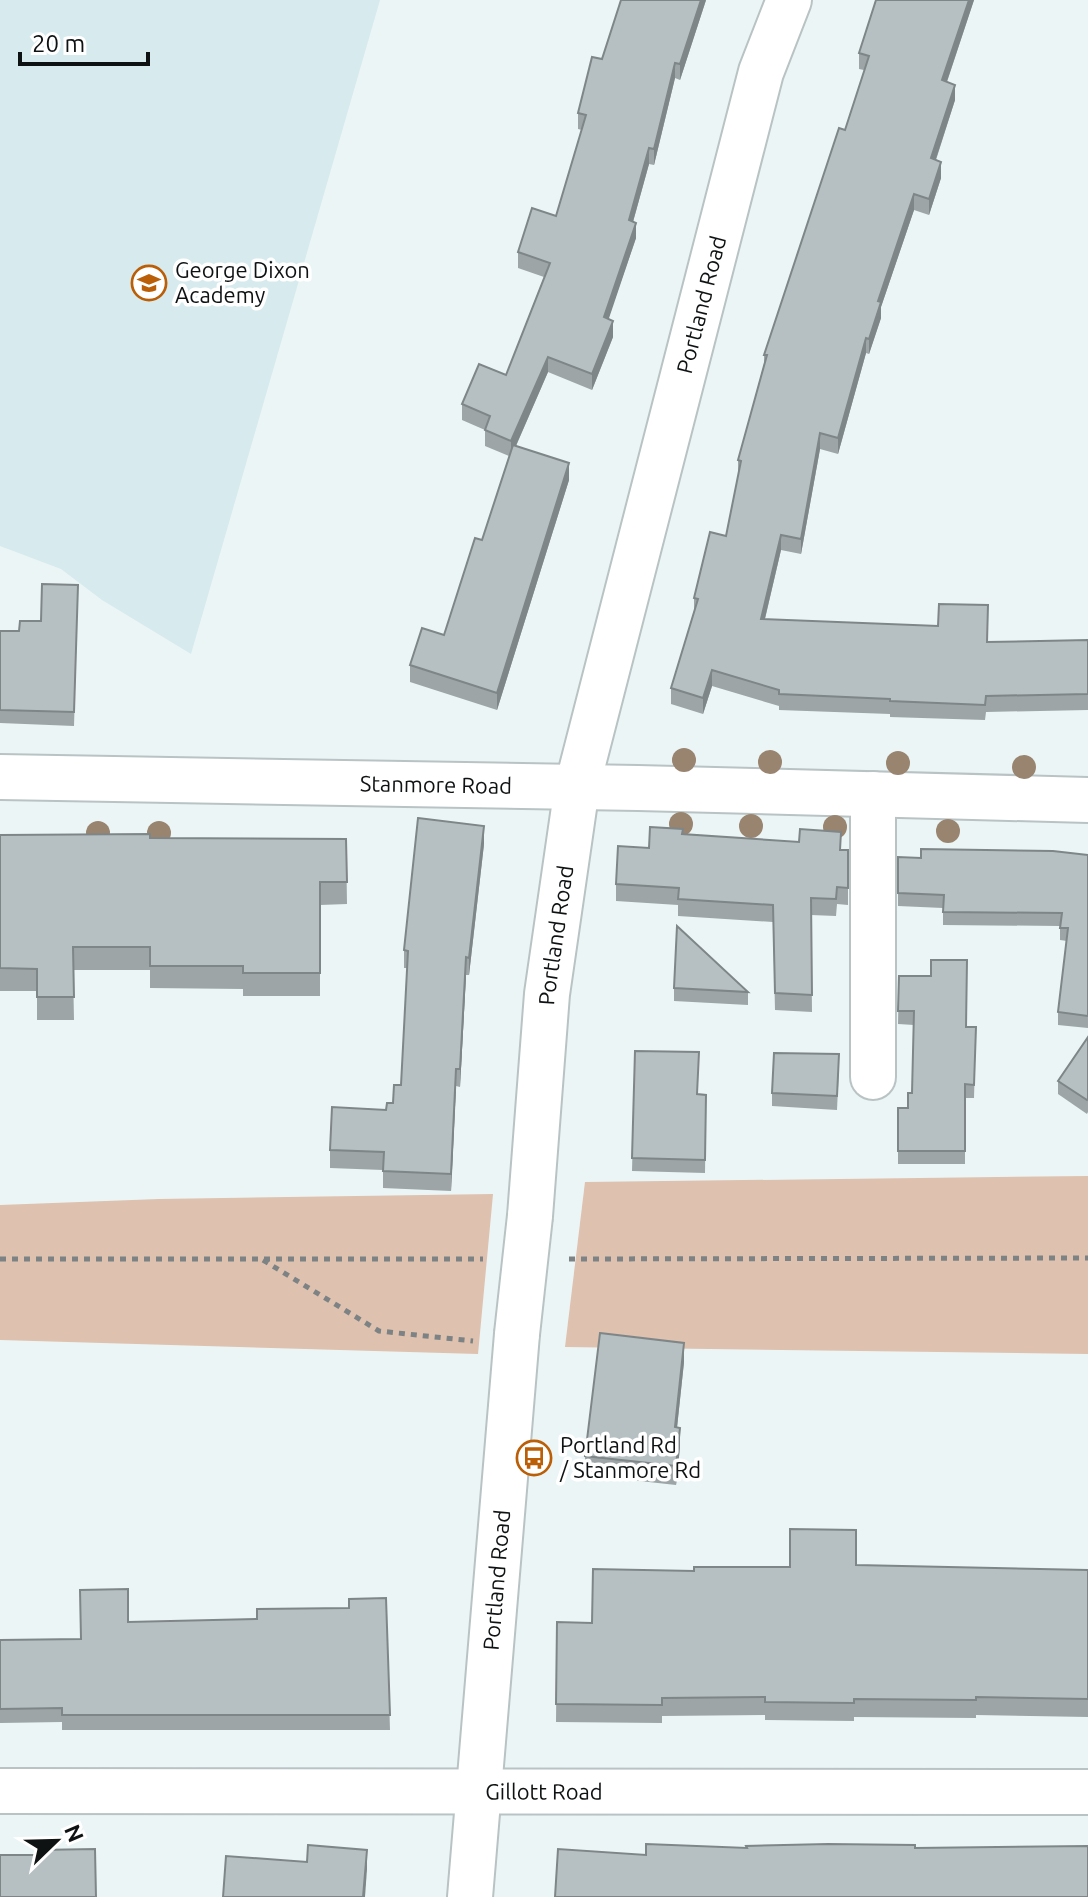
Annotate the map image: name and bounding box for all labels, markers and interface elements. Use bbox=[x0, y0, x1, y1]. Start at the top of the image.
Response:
scale bar bbox=[20, 16, 148, 66]
text: 20 m bbox=[32, 30, 85, 57]
street label: Portland Road bbox=[671, 233, 730, 376]
place label: George Dixon Academy bbox=[175, 257, 310, 307]
school or university icon: George Dixon Academy bbox=[130, 264, 168, 302]
street label: Stanmore Road bbox=[360, 770, 512, 798]
street label: Portland Road bbox=[533, 864, 578, 1006]
place label: Portland Rd / Stanmore Rd bbox=[559, 1432, 701, 1482]
bus stop icon: Portland Rd / Stanmore Rd bbox=[515, 1439, 553, 1477]
street label: Portland Road bbox=[478, 1509, 514, 1651]
street label: Gillott Road bbox=[485, 1778, 603, 1804]
north arrow bbox=[16, 1801, 96, 1881]
text: N bbox=[60, 1821, 90, 1845]

